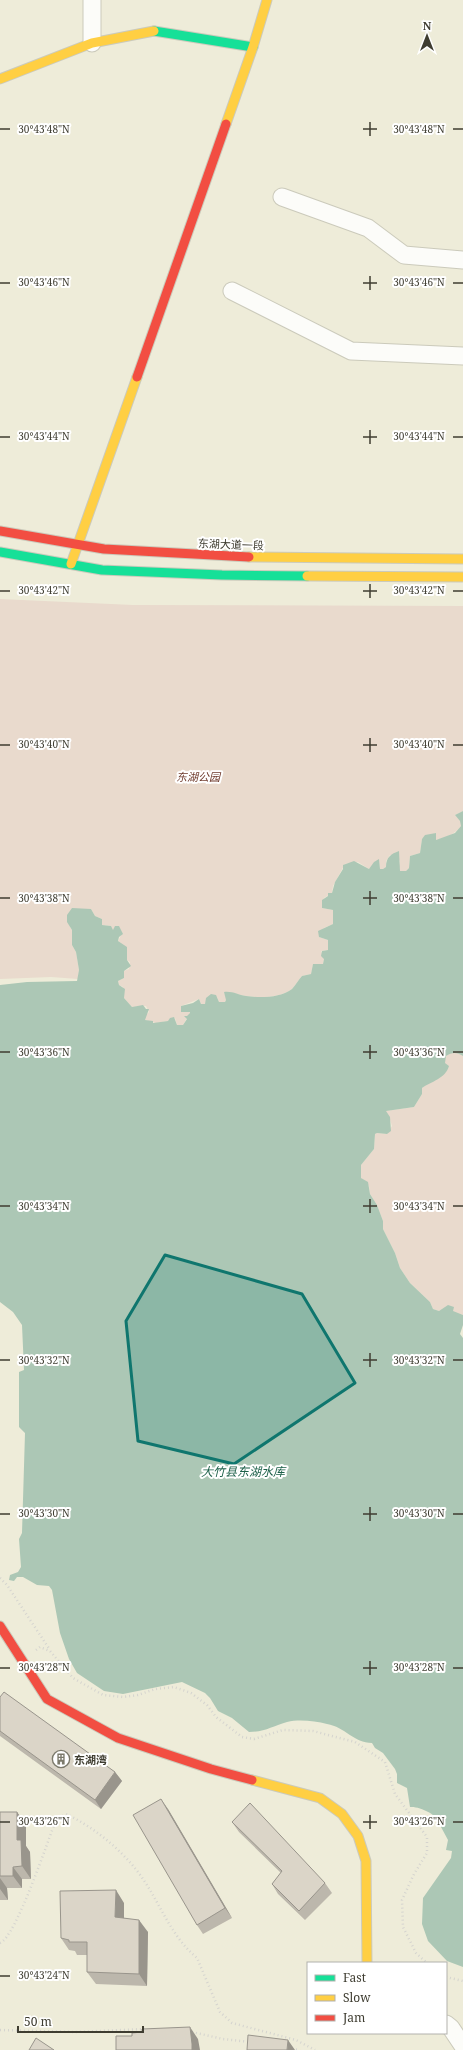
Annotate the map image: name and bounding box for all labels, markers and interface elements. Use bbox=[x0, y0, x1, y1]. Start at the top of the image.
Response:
north arrow bbox=[407, 16, 447, 56]
text: N bbox=[423, 18, 432, 33]
text: 30°43'48"N bbox=[18, 122, 70, 136]
text: 30°43'48"N bbox=[393, 122, 445, 136]
text: 30°43'46"N bbox=[18, 275, 70, 289]
text: 30°43'46"N bbox=[393, 275, 445, 289]
text: 30°43'44"N bbox=[18, 429, 70, 443]
text: 30°43'44"N bbox=[393, 429, 445, 443]
street label: 东湖大道一段 bbox=[198, 535, 264, 553]
text: 30°43'42"N bbox=[18, 583, 70, 597]
text: 30°43'42"N bbox=[393, 583, 445, 597]
text: 30°43'40"N bbox=[18, 737, 70, 751]
text: 30°43'40"N bbox=[393, 737, 445, 751]
park label: 东湖公园 bbox=[176, 769, 222, 784]
text: 30°43'38"N bbox=[18, 891, 70, 905]
text: 30°43'38"N bbox=[393, 891, 445, 905]
text: 30°43'36"N bbox=[18, 1045, 70, 1059]
text: 30°43'36"N bbox=[393, 1045, 445, 1059]
text: 30°43'34"N bbox=[18, 1199, 70, 1213]
text: 30°43'34"N bbox=[393, 1199, 445, 1213]
text: 30°43'32"N bbox=[18, 1353, 70, 1367]
text: 30°43'32"N bbox=[393, 1353, 445, 1367]
water label: 大竹县东湖水库 bbox=[201, 1463, 287, 1480]
text: 30°43'30"N bbox=[18, 1506, 70, 1520]
text: 30°43'30"N bbox=[393, 1506, 445, 1520]
text: 30°43'28"N bbox=[18, 1660, 70, 1674]
text: 30°43'28"N bbox=[393, 1660, 445, 1674]
building icon: 东湖湾 bbox=[51, 1749, 71, 1769]
place label: 东湖湾 bbox=[74, 1752, 107, 1767]
text: 30°43'26"N bbox=[18, 1814, 70, 1828]
text: 30°43'26"N bbox=[393, 1814, 445, 1828]
legend bbox=[307, 1962, 447, 2034]
text: 30°43'24"N bbox=[18, 1968, 70, 1982]
text: Fast bbox=[343, 1969, 366, 1986]
text: Slow bbox=[343, 1989, 371, 2006]
scale bar bbox=[18, 2008, 143, 2034]
text: Jam bbox=[342, 2009, 365, 2026]
text: 50 m bbox=[24, 2013, 52, 2030]

